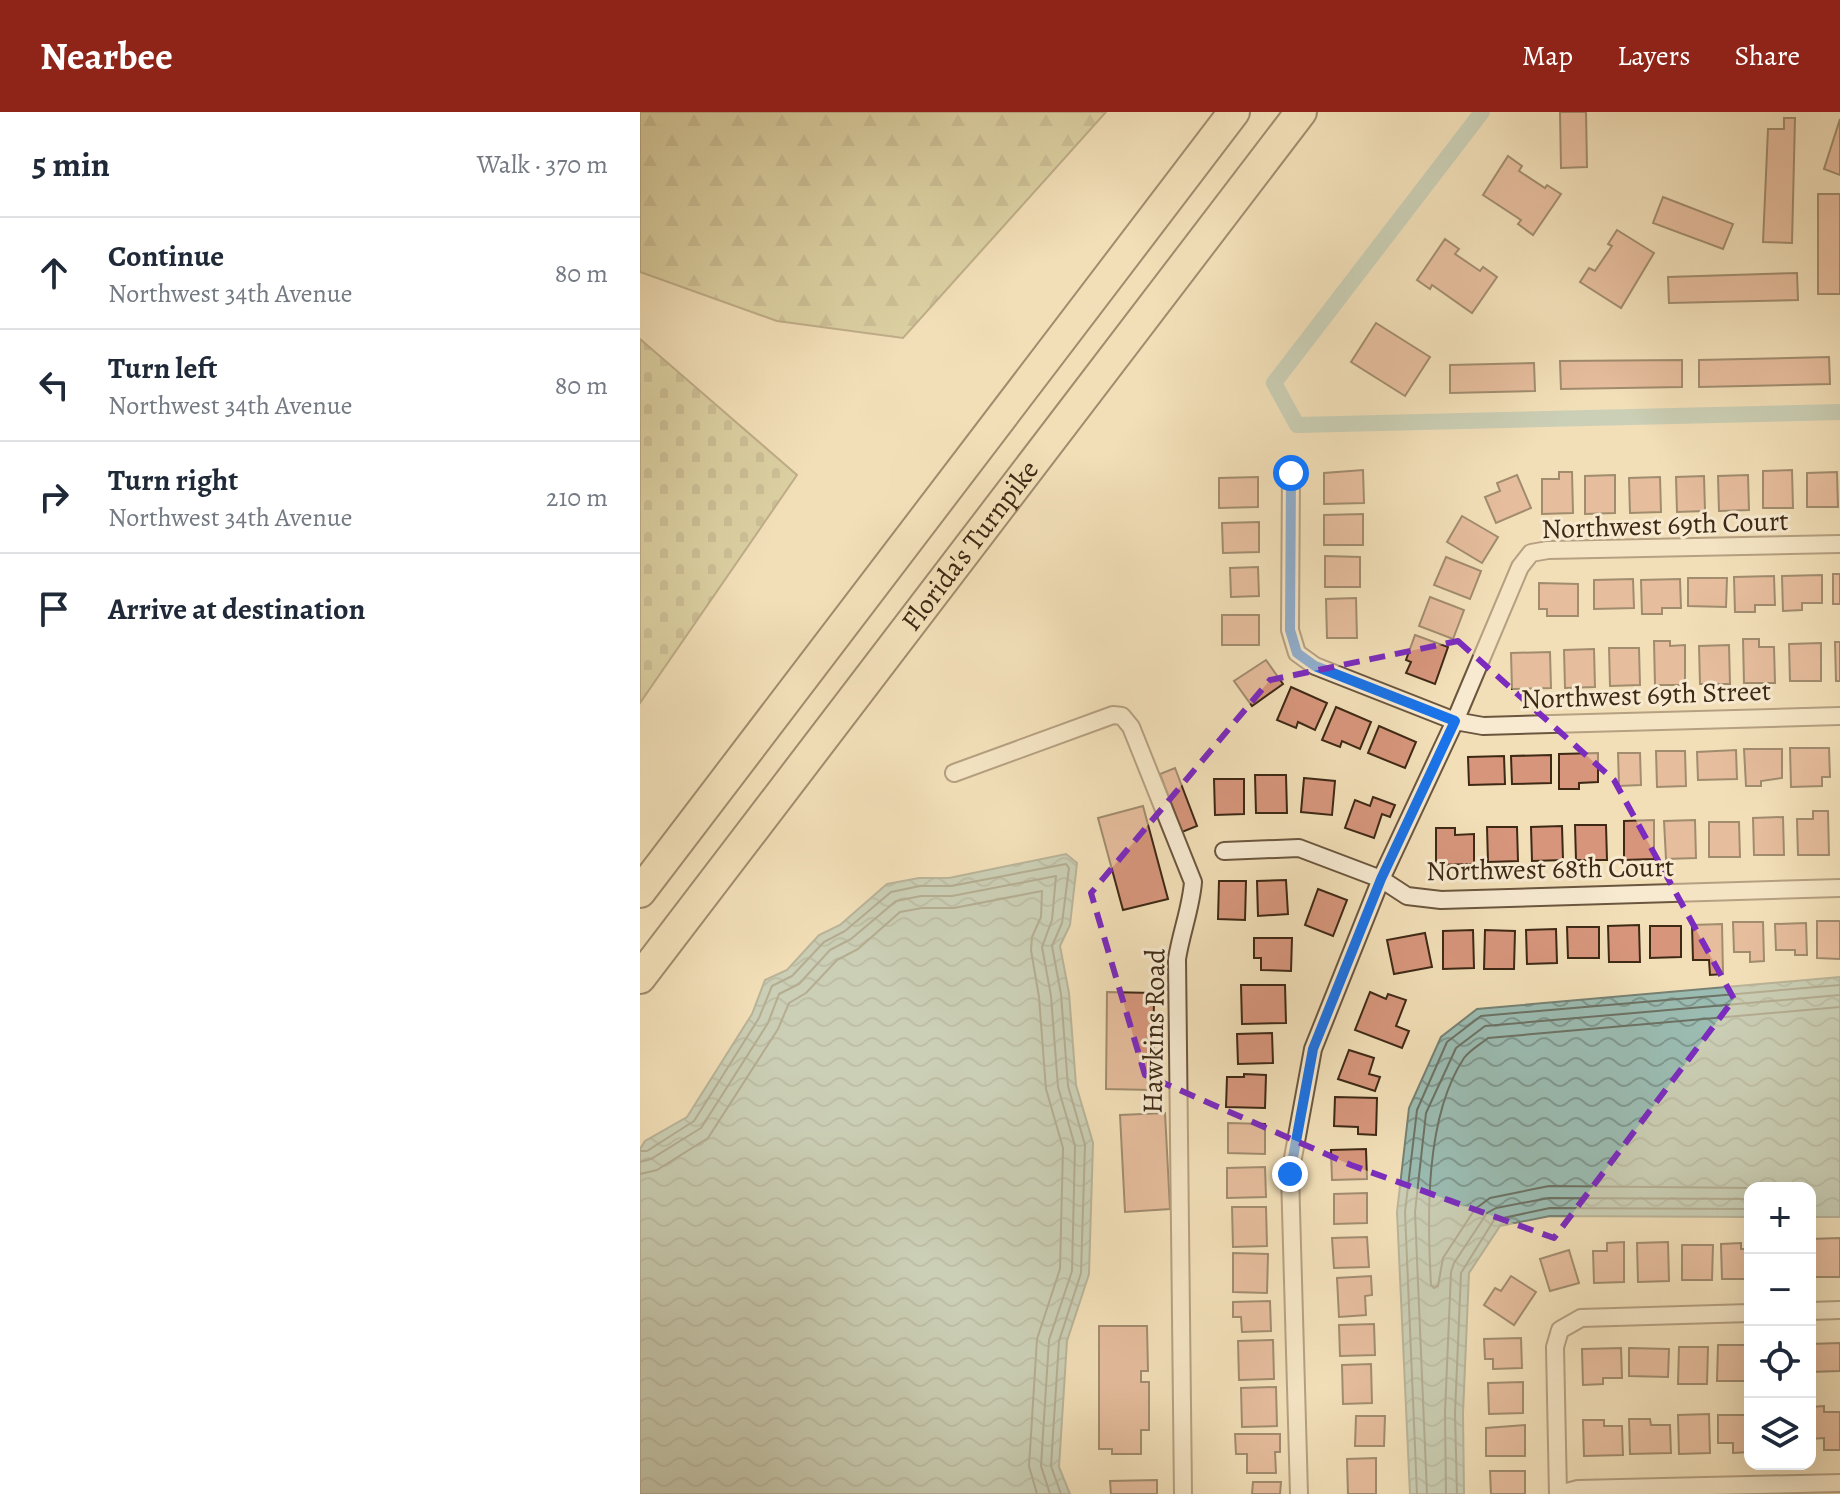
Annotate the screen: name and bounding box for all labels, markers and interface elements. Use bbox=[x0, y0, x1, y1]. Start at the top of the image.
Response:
text: Nearbee bbox=[40, 30, 173, 82]
text: Map bbox=[1522, 37, 1573, 75]
text: Layers bbox=[1617, 37, 1690, 75]
text: Share bbox=[1734, 37, 1800, 75]
text: 5 min bbox=[32, 141, 110, 188]
text: Walk · 370 m bbox=[477, 147, 608, 182]
text: Continue bbox=[108, 236, 224, 276]
icon: ahead bbox=[32, 251, 76, 295]
text: 80 m bbox=[555, 256, 608, 291]
text: Northwest 34th Avenue bbox=[108, 276, 352, 311]
text: Turn left bbox=[108, 348, 217, 388]
icon: left bbox=[32, 363, 76, 407]
text: 80 m bbox=[555, 368, 608, 403]
text: Northwest 34th Avenue bbox=[108, 388, 352, 423]
street label: Florida's Turnpike bbox=[893, 452, 1048, 639]
route start bbox=[1273, 455, 1309, 491]
text: Turn right bbox=[108, 460, 238, 500]
icon: right bbox=[32, 475, 76, 519]
text: 210 m bbox=[546, 480, 608, 515]
text: Northwest 34th Avenue bbox=[108, 500, 352, 535]
street label: Northwest 69th Court bbox=[1541, 502, 1789, 548]
icon: arrive bbox=[32, 587, 76, 631]
text: Arrive at destination bbox=[108, 589, 365, 629]
street label: Northwest 69th Street bbox=[1520, 672, 1772, 718]
street label: Northwest 68th Court bbox=[1426, 848, 1674, 890]
street label: Hawkins Road bbox=[1134, 947, 1174, 1114]
route end bbox=[1272, 1156, 1308, 1192]
map controls bbox=[1744, 1182, 1816, 1470]
button: + bbox=[1744, 1182, 1816, 1254]
button: − bbox=[1744, 1254, 1816, 1326]
button: locate bbox=[1744, 1326, 1816, 1398]
button: layers bbox=[1744, 1398, 1816, 1470]

